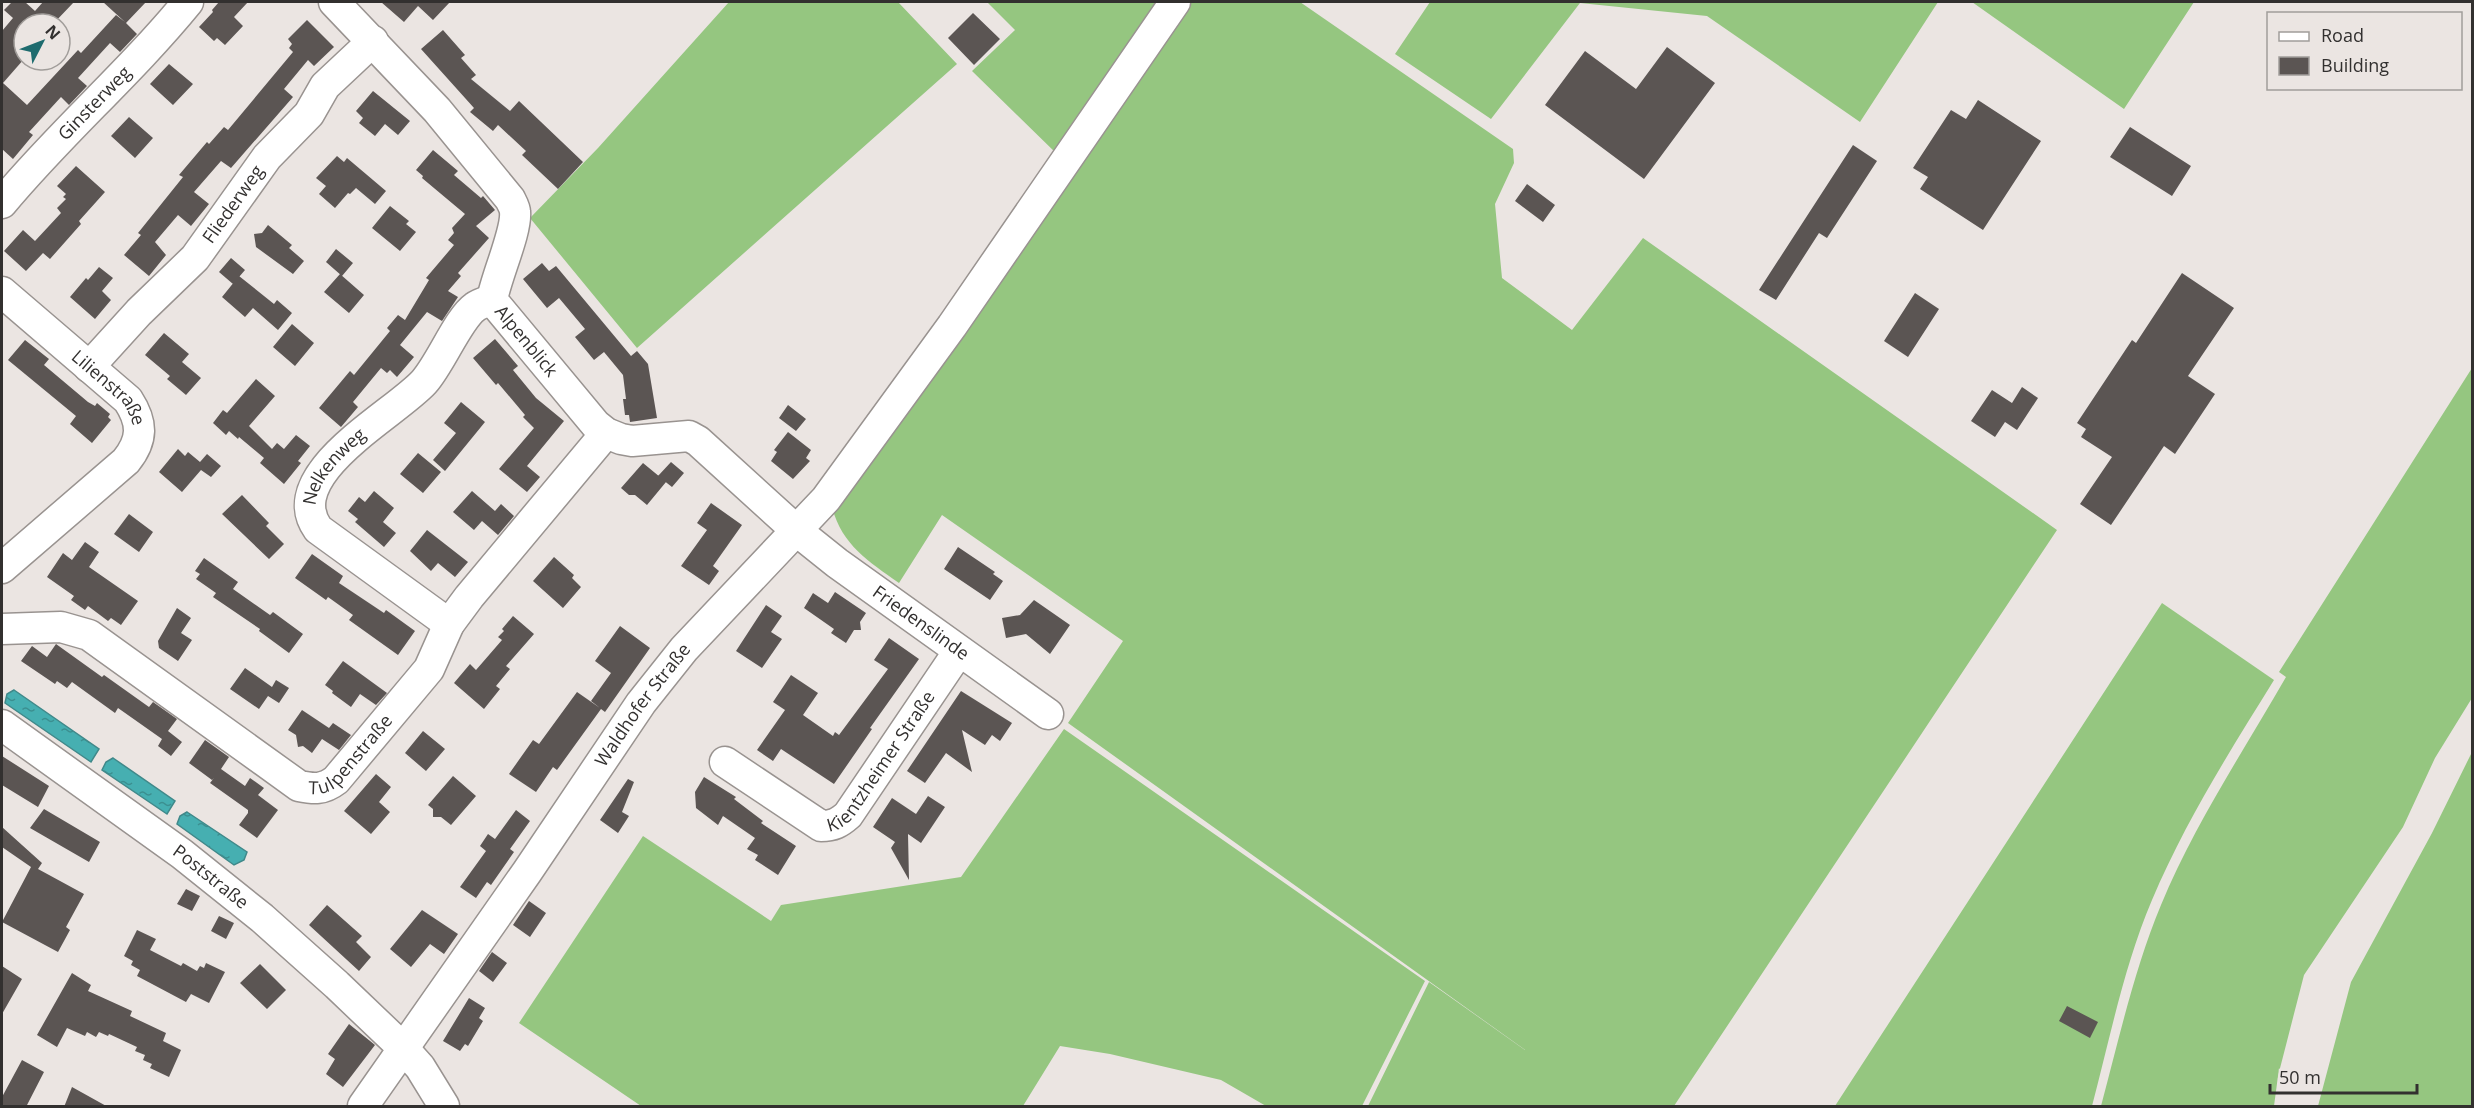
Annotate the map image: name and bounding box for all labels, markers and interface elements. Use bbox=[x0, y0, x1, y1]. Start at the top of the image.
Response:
north arrow bbox=[12, 12, 72, 72]
legend bbox=[2267, 12, 2462, 90]
text: N bbox=[41, 20, 66, 44]
text: Road bbox=[2321, 23, 2364, 47]
text: Building bbox=[2321, 53, 2389, 77]
street label: Ginsterweg bbox=[52, 60, 136, 145]
street label: Fliederweg bbox=[196, 160, 269, 248]
street label: Alpenblick bbox=[490, 300, 564, 382]
street label: Lilienstraße bbox=[67, 344, 151, 428]
street label: Nelkenweg bbox=[297, 422, 370, 507]
street label: Friedenslinde bbox=[868, 579, 974, 665]
street label: Waldhofer Straße bbox=[589, 638, 695, 771]
street label: Kientzheimer Straße bbox=[824, 686, 940, 837]
street label: Tulpenstraße bbox=[308, 709, 397, 799]
street label: Poststraße bbox=[169, 838, 254, 914]
scale bar bbox=[2270, 1057, 2417, 1095]
text: 50 m bbox=[2279, 1065, 2321, 1089]

